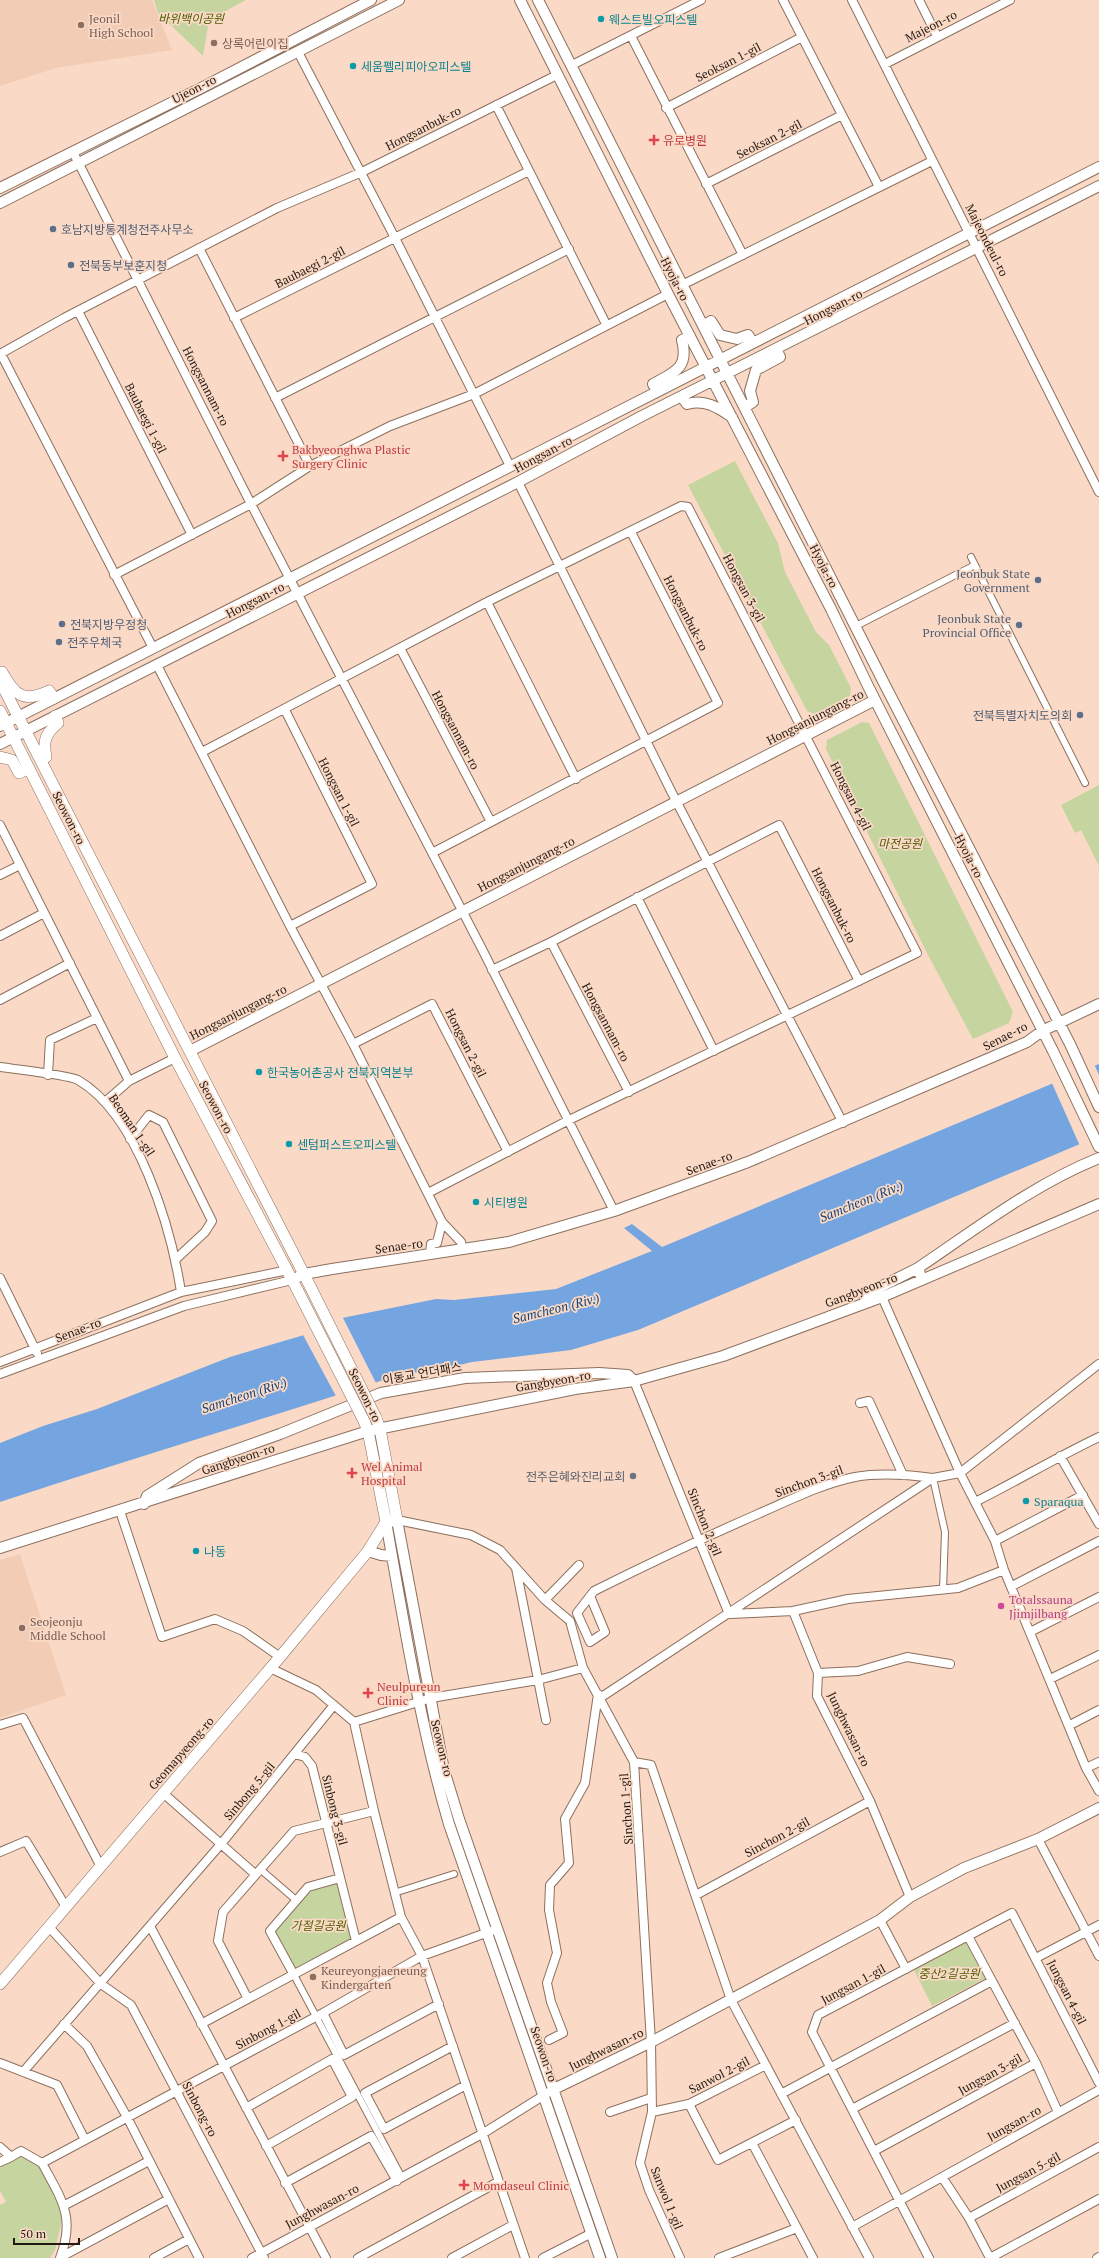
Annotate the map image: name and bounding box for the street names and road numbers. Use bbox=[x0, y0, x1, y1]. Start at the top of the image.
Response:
street label: Majeon-ro bbox=[903, 6, 960, 45]
street label: Seoksan 1-gil bbox=[693, 39, 764, 85]
street label: Ujeon-ro bbox=[169, 71, 219, 107]
street label: Hongsanbuk-ro bbox=[383, 102, 464, 153]
street label: Seoksan 2-gil bbox=[734, 116, 805, 162]
street label: Majeondeul-ro bbox=[962, 201, 1012, 279]
street label: Baubaegi 2-gil bbox=[272, 243, 348, 291]
street label: Hyoja-ro bbox=[658, 255, 693, 304]
street label: Hongsan-ro bbox=[801, 286, 865, 328]
street label: Hongsannam-ro bbox=[180, 344, 233, 429]
street label: Baubaegi 1-gil bbox=[122, 380, 170, 456]
street label: Hongsan-ro bbox=[511, 432, 575, 476]
street label: Hyoja-ro bbox=[807, 542, 842, 591]
street label: Hongsan 3-gil bbox=[720, 551, 768, 625]
street label: Hongsanbuk-ro bbox=[661, 573, 712, 654]
street label: Hongsan-ro bbox=[223, 579, 287, 621]
street label: Hongsanjungang-ro bbox=[764, 686, 866, 748]
street label: Hongsannam-ro bbox=[429, 688, 483, 772]
street label: Hongsan 1-gil bbox=[315, 755, 363, 829]
street label: Hongsan 4-gil bbox=[827, 759, 875, 833]
street label: Seowon-ro bbox=[49, 789, 89, 847]
street label: Hyoja-ro bbox=[952, 832, 987, 881]
street label: Hongsanjungang-ro bbox=[475, 833, 577, 895]
street label: Hongsanbuk-ro bbox=[809, 865, 860, 946]
street label: Hongsannam-ro bbox=[579, 980, 633, 1064]
street label: Hongsanjungang-ro bbox=[187, 981, 289, 1043]
street label: Hongsan 2-gil bbox=[442, 1006, 490, 1080]
street label: Senae-ro bbox=[980, 1018, 1030, 1054]
street label: Seowon-ro bbox=[196, 1078, 236, 1136]
street label: Beoman 1-gil bbox=[106, 1091, 158, 1159]
street label: Senae-ro bbox=[684, 1148, 734, 1178]
street label: Senae-ro bbox=[374, 1235, 424, 1257]
street label: Gangbyeon-ro bbox=[823, 1269, 900, 1311]
street label: Senae-ro bbox=[53, 1314, 103, 1346]
street label: 이동교 언더패스 bbox=[381, 1359, 463, 1387]
street label: Seowon-ro bbox=[346, 1366, 385, 1425]
street label: Gangbyeon-ro bbox=[514, 1367, 592, 1395]
street label: Gangbyeon-ro bbox=[200, 1440, 277, 1478]
street label: Sinchon 3-gil bbox=[773, 1462, 846, 1500]
street label: Sinchon 2-gil bbox=[685, 1486, 725, 1558]
street label: Junghwasan-ro bbox=[825, 1689, 874, 1769]
street label: Geomapyeong-ro bbox=[145, 1713, 217, 1793]
street label: Seowon-ro bbox=[428, 1718, 456, 1778]
street label: Sinbong 5-gil bbox=[220, 1758, 278, 1823]
street label: Sinchon 1-gil bbox=[616, 1772, 636, 1845]
street label: Sinbong 3-gil bbox=[319, 1773, 351, 1847]
street label: Sinchon 2-gil bbox=[742, 1813, 812, 1860]
street label: Jungsan 4-gil bbox=[1044, 1957, 1090, 2027]
street label: Jungsan 1-gil bbox=[818, 1961, 888, 2007]
street label: Sinbong 1-gil bbox=[233, 2005, 304, 2052]
street label: Seowon-ro bbox=[528, 2024, 561, 2084]
street label: Junghwasan-ro bbox=[566, 2024, 646, 2073]
street label: Jungsan 3-gil bbox=[955, 2050, 1025, 2098]
street label: Sanwol 2-gil bbox=[686, 2053, 752, 2097]
street label: Sinbong-ro bbox=[179, 2079, 221, 2139]
street label: Jungsan-ro bbox=[984, 2102, 1044, 2144]
street label: Jungsan 5-gil bbox=[993, 2149, 1063, 2195]
street label: Sanwol 1-gil bbox=[648, 2164, 687, 2232]
street label: Junghwasan-ro bbox=[283, 2180, 362, 2232]

